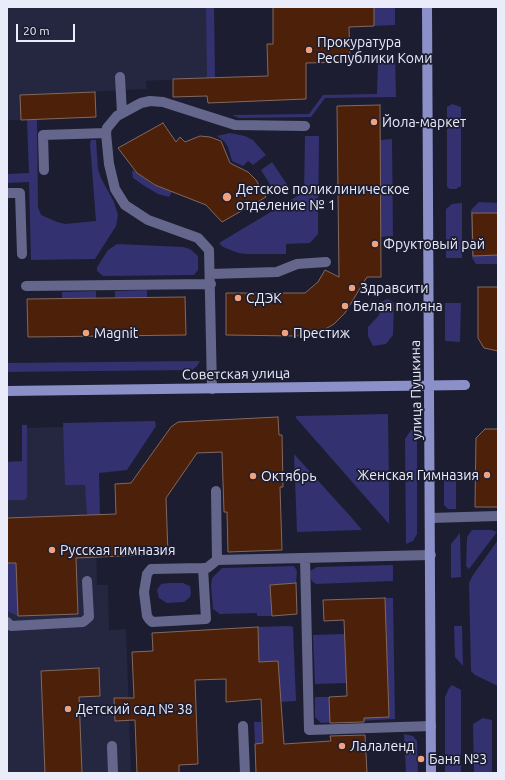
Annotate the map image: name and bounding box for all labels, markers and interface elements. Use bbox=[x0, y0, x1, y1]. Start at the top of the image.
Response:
scale bar bbox=[18, 16, 77, 42]
text: 20 m bbox=[23, 24, 50, 37]
place label: Прокуратура Республики Коми bbox=[317, 34, 433, 66]
marker: Прокуратура Республики Коми bbox=[304, 45, 314, 55]
place label: Йола-маркет bbox=[382, 114, 466, 130]
marker: Йола-маркет bbox=[369, 117, 379, 127]
place label: Детское поликлиническое отделение № 1 bbox=[236, 181, 410, 214]
marker: Детское поликлиническое отделение № 1 bbox=[221, 191, 233, 203]
place label: Фруктовый рай bbox=[383, 236, 485, 252]
marker: Фруктовый рай bbox=[370, 239, 380, 249]
place label: Здравсити bbox=[360, 280, 428, 296]
marker: Здравсити bbox=[347, 283, 357, 293]
place label: СДЭК bbox=[246, 290, 282, 306]
marker: СДЭК bbox=[233, 293, 243, 303]
place label: Белая поляна bbox=[353, 298, 443, 314]
marker: Белая поляна bbox=[340, 301, 350, 311]
place label: Magnit bbox=[94, 325, 138, 341]
place label: Престиж bbox=[293, 325, 350, 341]
marker: Magnit bbox=[81, 328, 91, 338]
marker: Престиж bbox=[280, 328, 290, 338]
street label: улица Пушкина bbox=[407, 340, 425, 440]
street label: Советская улица bbox=[182, 365, 290, 383]
place label: Женская Гимназия bbox=[357, 467, 479, 483]
place label: Октябрь bbox=[261, 468, 316, 484]
marker: Женская Гимназия bbox=[482, 470, 492, 480]
marker: Октябрь bbox=[248, 471, 258, 481]
place label: Русская гимназия bbox=[60, 542, 175, 558]
marker: Русская гимназия bbox=[47, 545, 57, 555]
place label: Детский сад № 38 bbox=[76, 701, 193, 717]
marker: Детский сад № 38 bbox=[63, 704, 73, 714]
place label: Лалаленд bbox=[350, 738, 415, 754]
marker: Лалаленд bbox=[337, 741, 347, 751]
place label: Баня №3 bbox=[429, 751, 487, 767]
marker: Баня №3 bbox=[416, 754, 426, 764]

